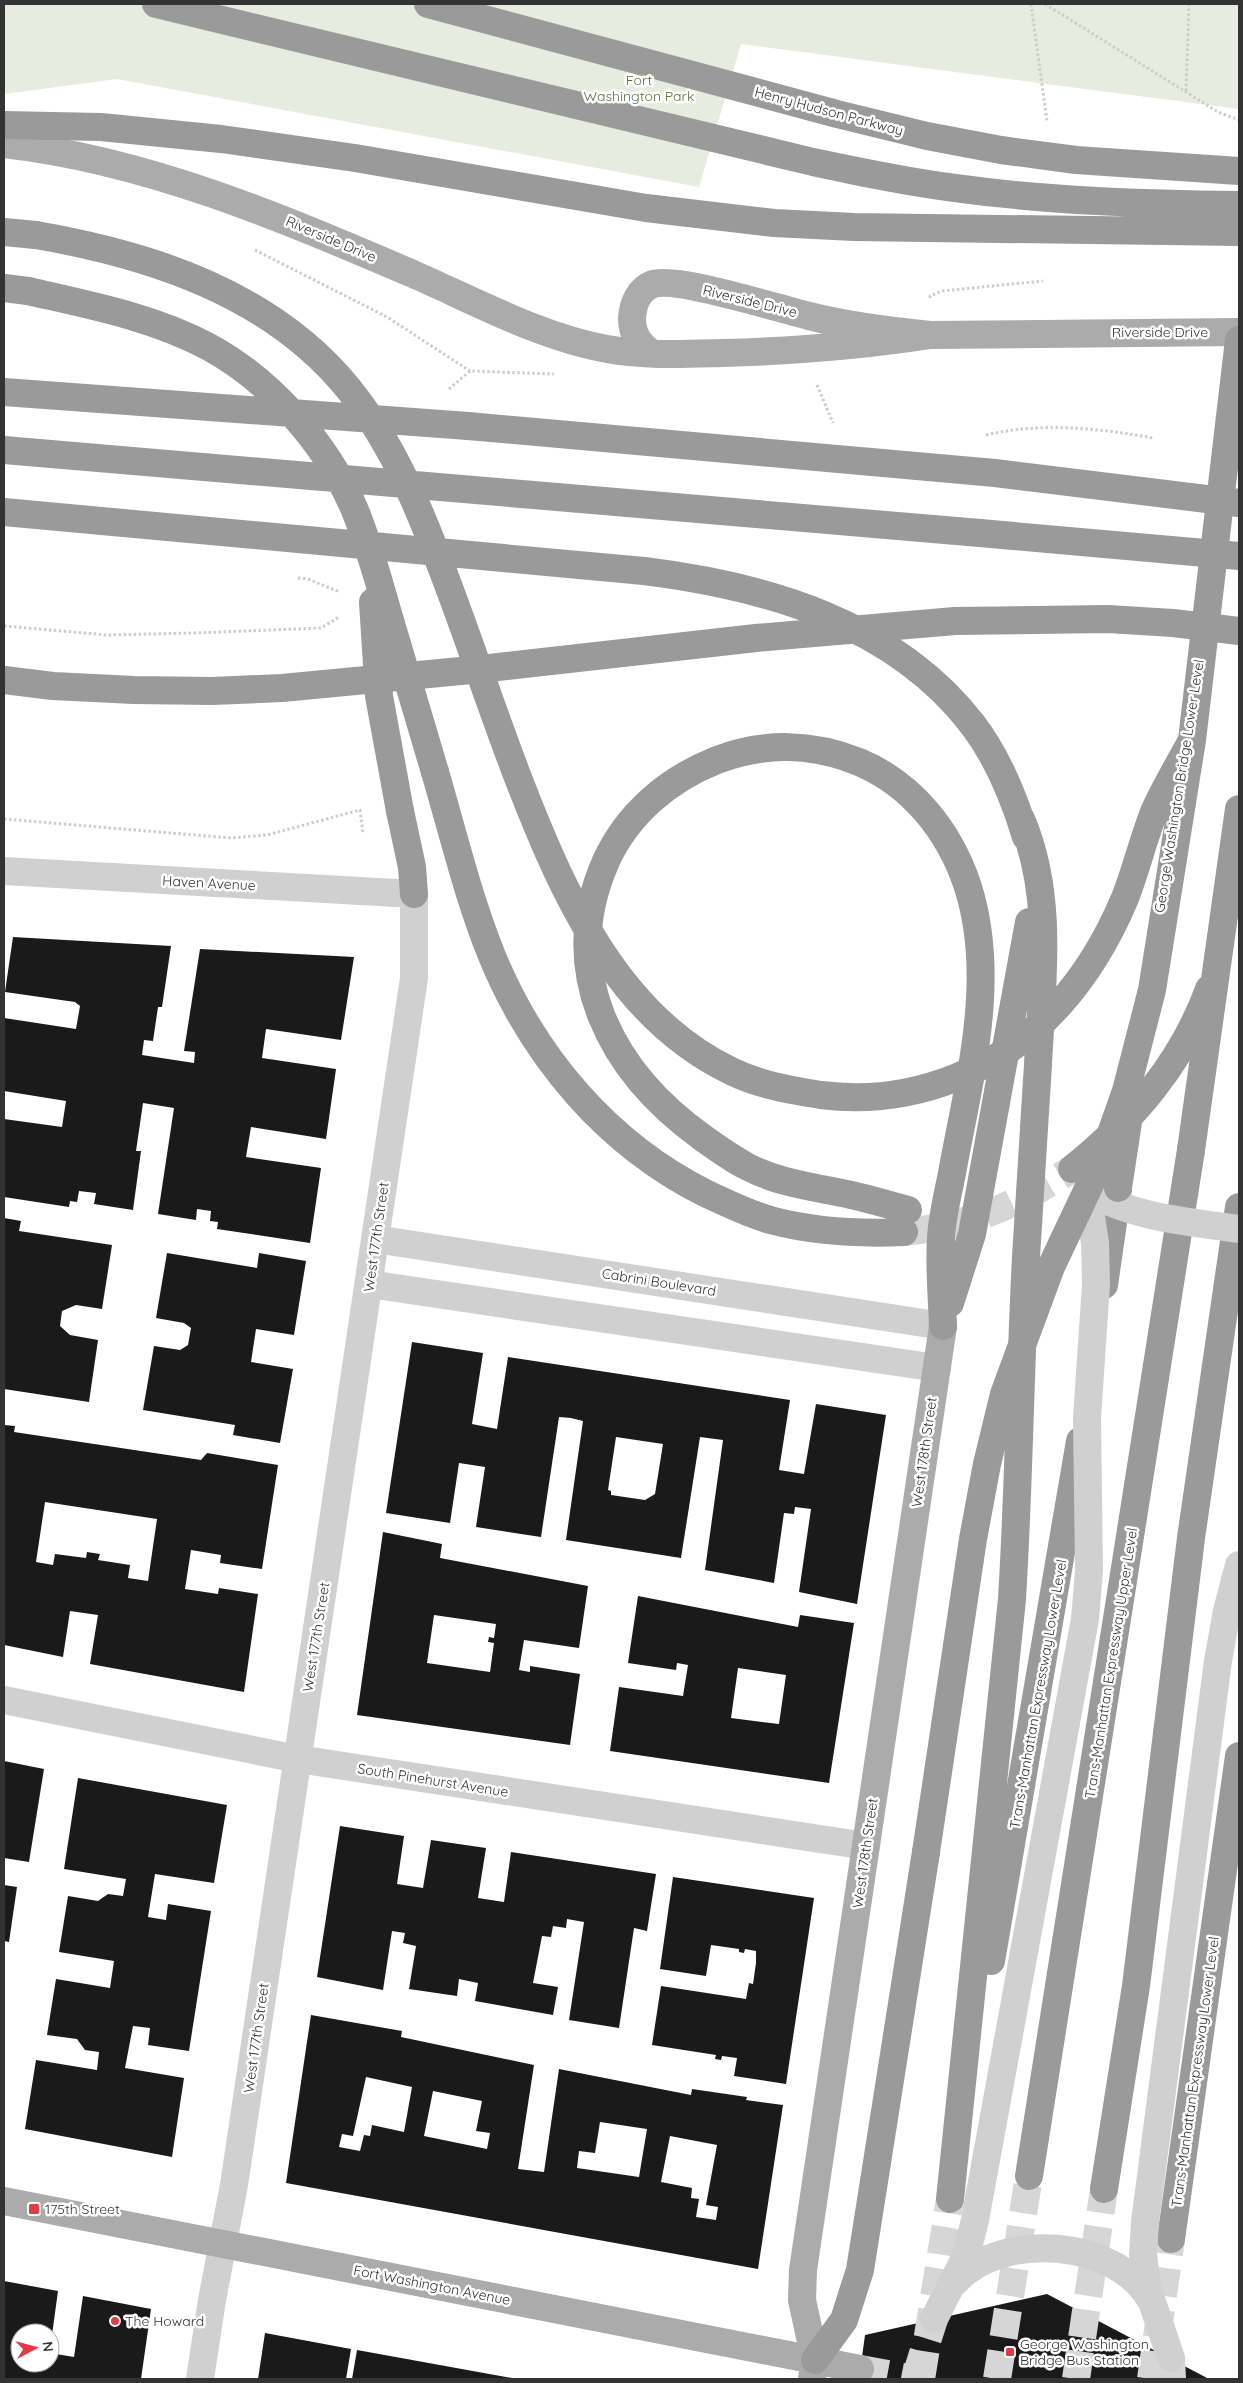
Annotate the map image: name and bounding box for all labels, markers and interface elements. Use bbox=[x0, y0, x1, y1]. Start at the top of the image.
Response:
park label: Fort Washington Park bbox=[584, 71, 694, 105]
street label: Henry Hudson Parkway bbox=[753, 82, 905, 140]
street label: Riverside Drive bbox=[283, 212, 379, 266]
street label: Riverside Drive bbox=[701, 281, 799, 321]
street label: Riverside Drive bbox=[1112, 323, 1208, 341]
street label: George Washington Bridge Lower Level bbox=[1150, 658, 1208, 914]
street label: Haven Avenue bbox=[162, 872, 256, 894]
street label: West 177th Street bbox=[359, 1181, 393, 1293]
street label: Cabrini Boulevard bbox=[601, 1264, 717, 1300]
street label: West 178th Street bbox=[907, 1396, 941, 1508]
street label: Trans-Manhattan Expressway Upper Level bbox=[1081, 1526, 1141, 1800]
street label: Trans-Manhattan Expressway Lower Level bbox=[1005, 1558, 1071, 1830]
street label: West 177th Street bbox=[298, 1581, 334, 1693]
street label: South Pinehurst Avenue bbox=[356, 1759, 510, 1801]
street label: West 178th Street bbox=[848, 1797, 882, 1909]
street label: Trans-Manhattan Expressway Lower Level bbox=[1167, 1935, 1223, 2209]
street label: West 177th Street bbox=[239, 1982, 273, 2094]
place label: 175th Street bbox=[45, 2200, 120, 2218]
marker: 175th Street bbox=[27, 2202, 41, 2216]
street label: Fort Washington Avenue bbox=[352, 2261, 512, 2309]
place label: The Howard bbox=[125, 2312, 204, 2330]
marker: The Howard bbox=[109, 2315, 121, 2327]
north arrow bbox=[10, 2323, 60, 2373]
place label: George Washington Bridge Bus Station bbox=[1020, 2335, 1149, 2369]
text: N bbox=[38, 2341, 57, 2353]
marker: George Washington Bridge Bus Station bbox=[1004, 2346, 1016, 2358]

